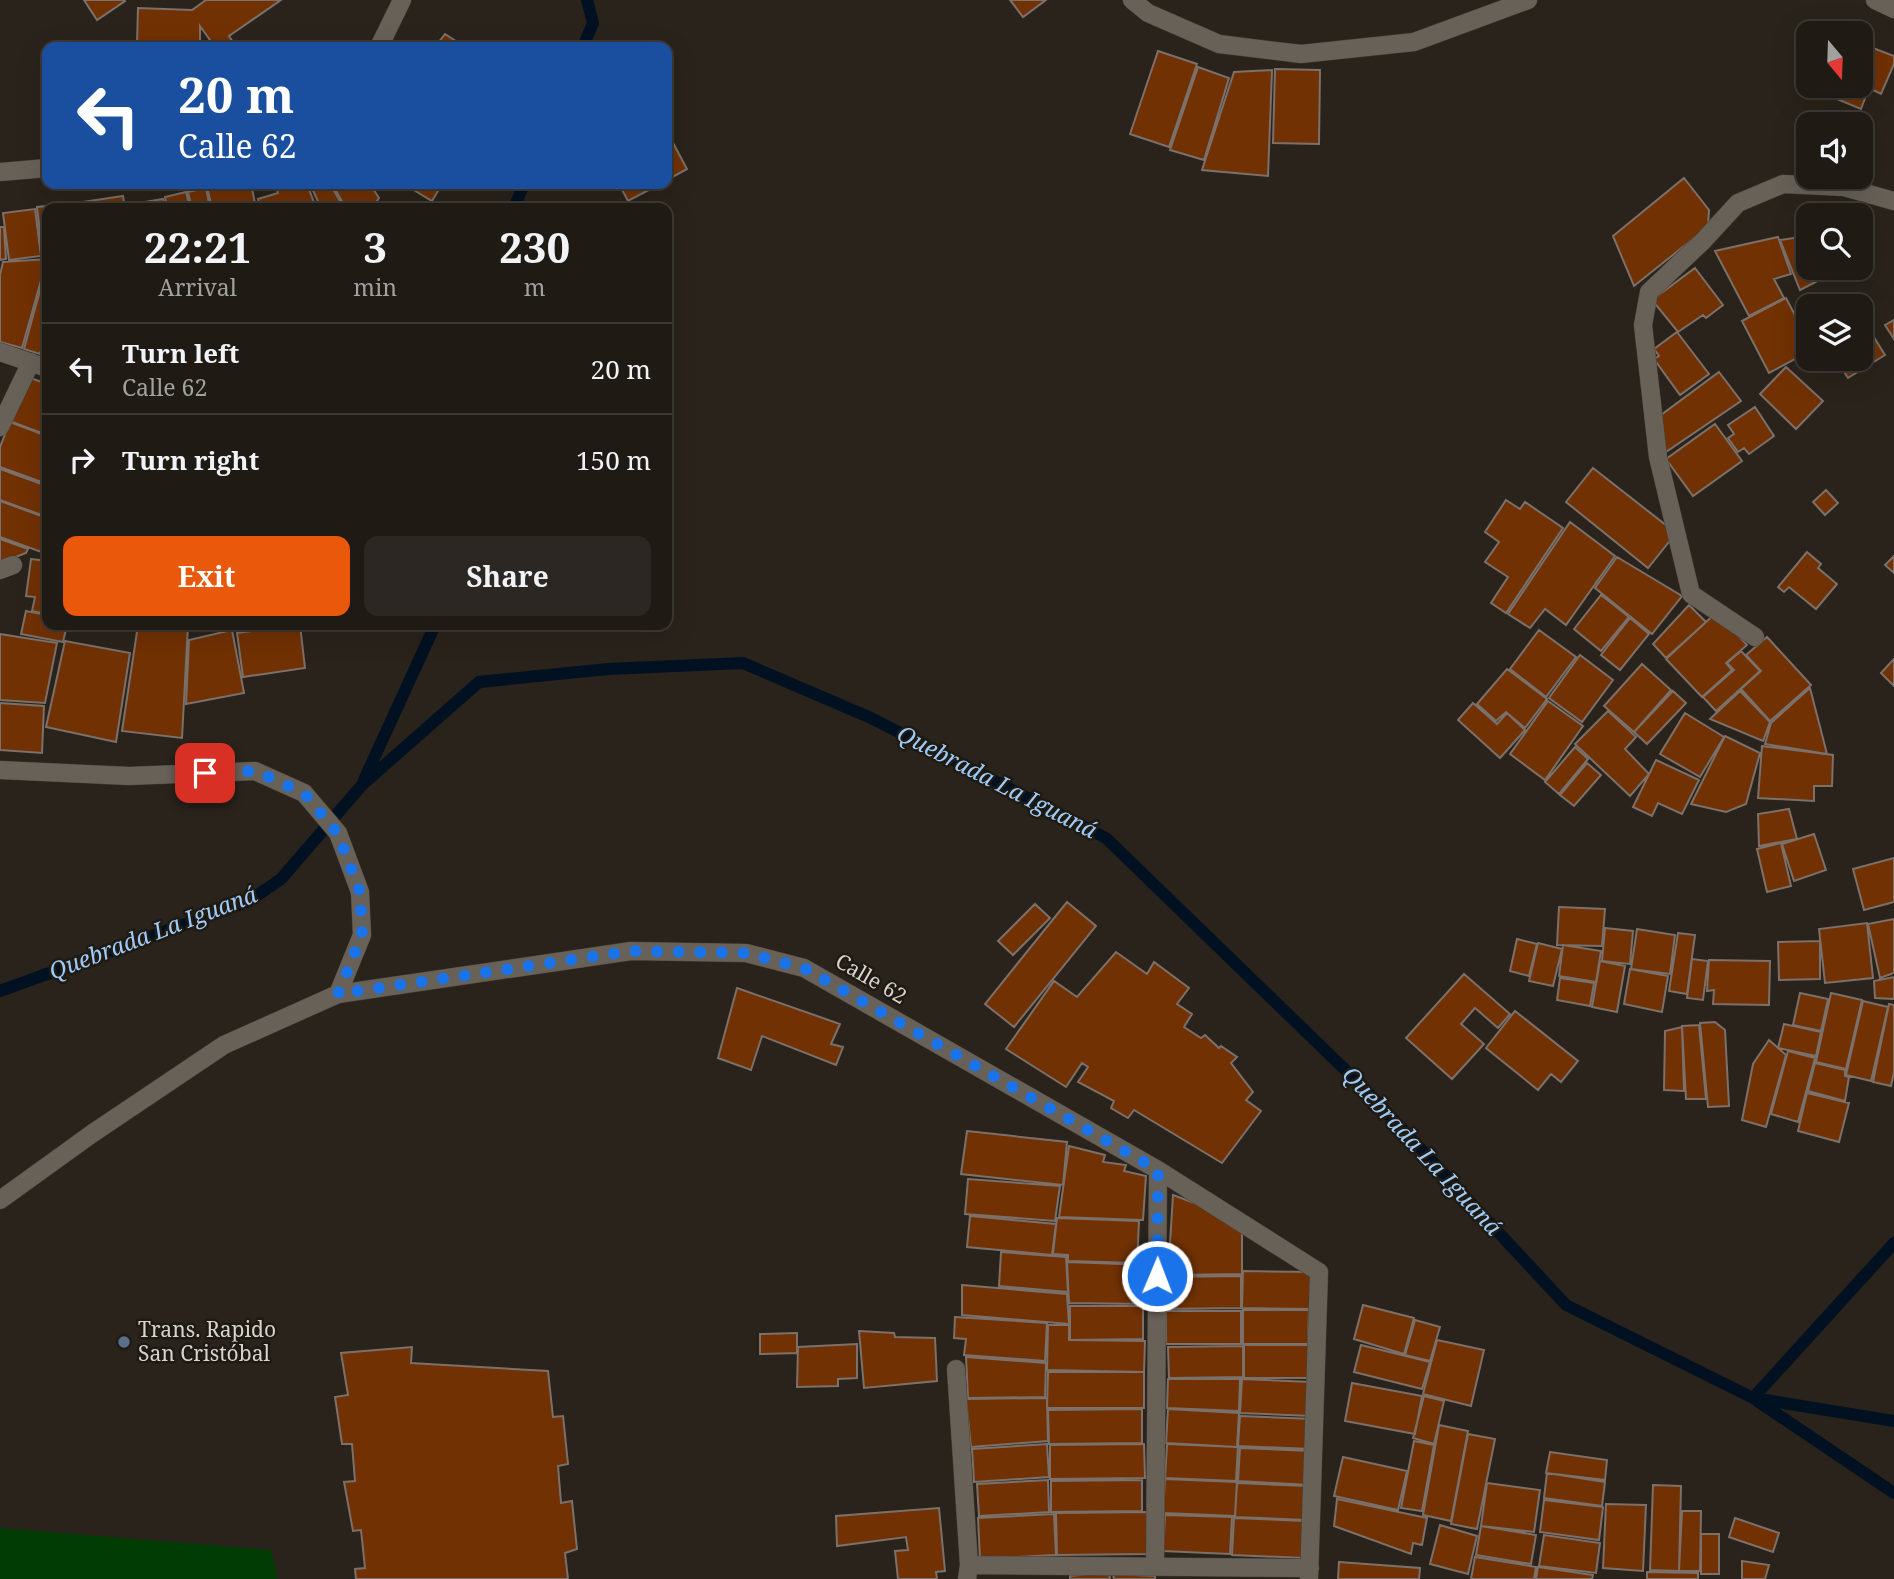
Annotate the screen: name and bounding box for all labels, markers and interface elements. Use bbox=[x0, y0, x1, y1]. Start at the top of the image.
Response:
north arrow bbox=[1796, 21, 1872, 98]
map controls bbox=[1796, 21, 1873, 371]
text: 20 m bbox=[178, 61, 294, 127]
icon: left bbox=[63, 70, 154, 161]
button: sound bbox=[1796, 112, 1873, 189]
text: Calle 62 bbox=[178, 124, 297, 167]
button: search bbox=[1796, 203, 1873, 280]
text: 22:21 bbox=[144, 218, 251, 275]
text: 3 bbox=[363, 218, 387, 275]
text: 230 bbox=[499, 218, 570, 275]
text: Arrival bbox=[158, 271, 237, 303]
text: min bbox=[353, 271, 397, 303]
text: m bbox=[524, 271, 545, 303]
button: layers bbox=[1796, 294, 1873, 371]
text: Turn left bbox=[122, 335, 239, 371]
icon: left bbox=[63, 350, 101, 388]
text: 20 m bbox=[591, 351, 651, 387]
text: Calle 62 bbox=[122, 371, 207, 403]
icon: right bbox=[63, 441, 101, 479]
text: Turn right bbox=[122, 442, 259, 478]
text: 150 m bbox=[576, 442, 651, 478]
button: Exit bbox=[63, 536, 350, 616]
button: Share bbox=[364, 536, 651, 616]
water label: Quebrada La Iguaná bbox=[892, 717, 1104, 846]
pin bbox=[175, 743, 235, 803]
icon: arrive bbox=[186, 754, 224, 792]
water label: Quebrada La Iguaná bbox=[44, 877, 262, 986]
street label: Calle 62 bbox=[831, 947, 912, 1010]
water label: Quebrada La Iguaná bbox=[1336, 1059, 1510, 1242]
position arrow bbox=[1120, 1239, 1194, 1313]
place label: Trans. Rapido San Cristóbal bbox=[138, 1315, 276, 1367]
marker: Trans. Rapido San Cristóbal bbox=[116, 1334, 132, 1350]

